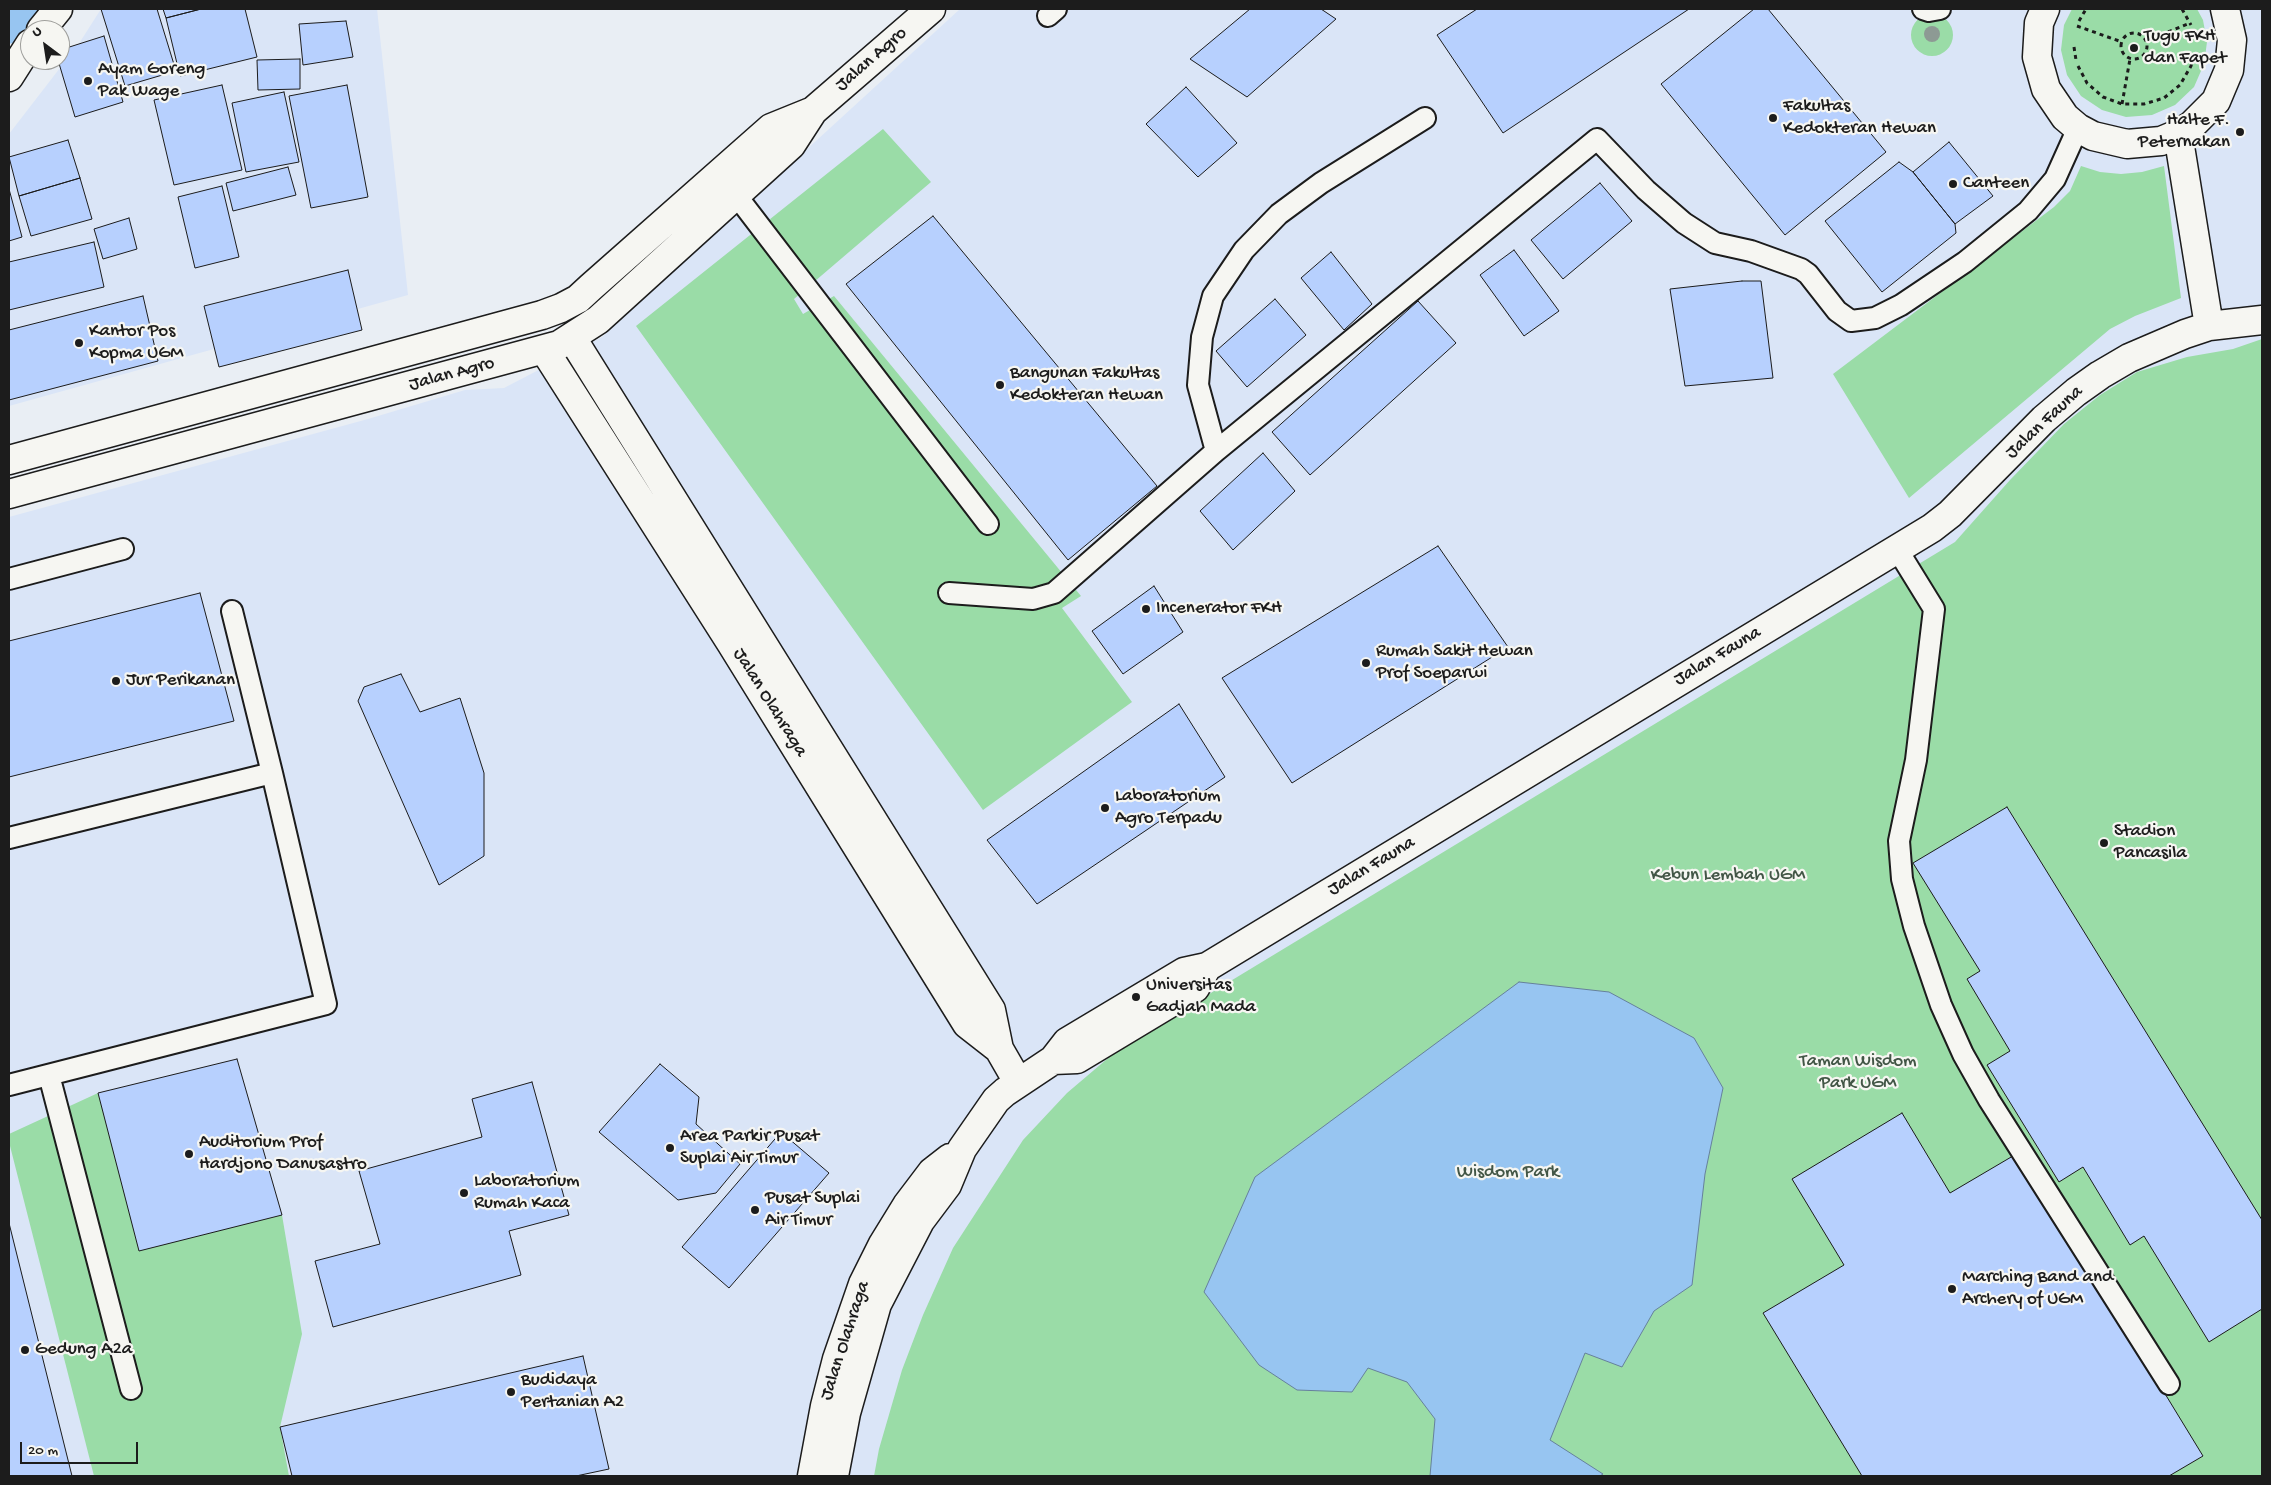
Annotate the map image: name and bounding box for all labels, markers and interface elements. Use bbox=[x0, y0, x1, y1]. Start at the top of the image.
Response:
north arrow bbox=[20, 20, 70, 70]
text: U bbox=[30, 23, 45, 42]
street label: Jalan Agro bbox=[832, 23, 912, 97]
place label: Tugu FKH dan Fapet bbox=[2144, 26, 2226, 70]
marker: Tugu FKH dan Fapet bbox=[2128, 42, 2140, 54]
place label: Ayam Goreng Pak Wage bbox=[98, 59, 205, 103]
marker: Ayam Goreng Pak Wage bbox=[82, 75, 94, 87]
place label: Fakultas Kedokteran Hewan bbox=[1783, 96, 1936, 140]
place label: Halte F. Peternakan bbox=[2138, 110, 2230, 154]
marker: Fakultas Kedokteran Hewan bbox=[1767, 112, 1779, 124]
marker: Halte F. Peternakan bbox=[2234, 126, 2246, 138]
place label: Canteen bbox=[1963, 173, 2029, 195]
marker: Canteen bbox=[1947, 178, 1959, 190]
place label: Kantor Pos Kopma UGM bbox=[89, 321, 183, 365]
marker: Kantor Pos Kopma UGM bbox=[73, 337, 85, 349]
street label: Jalan Agro bbox=[407, 353, 497, 397]
place label: Bangunan Fakultas Kedokteran Hewan bbox=[1010, 363, 1163, 407]
marker: Bangunan Fakultas Kedokteran Hewan bbox=[994, 379, 1006, 391]
street label: Jalan Fauna bbox=[2002, 381, 2088, 465]
place label: Incenerator FKH bbox=[1156, 598, 1282, 620]
marker: Incenerator FKH bbox=[1140, 603, 1152, 615]
street label: Jalan Fauna bbox=[1670, 622, 1766, 692]
place label: Rumah Sakit Hewan Prof Soeparwi bbox=[1376, 641, 1533, 685]
street label: Jalan Olahraga bbox=[727, 644, 811, 762]
marker: Rumah Sakit Hewan Prof Soeparwi bbox=[1360, 657, 1372, 669]
place label: Jur Perikanan bbox=[126, 670, 235, 692]
marker: Jur Perikanan bbox=[110, 675, 122, 687]
place label: Laboratorium Agro Terpadu bbox=[1115, 786, 1222, 830]
marker: Laboratorium Agro Terpadu bbox=[1099, 802, 1111, 814]
place label: Stadion Pancasila bbox=[2114, 821, 2187, 865]
street label: Jalan Fauna bbox=[1324, 832, 1420, 902]
marker: Stadion Pancasila bbox=[2098, 837, 2110, 849]
park label: Kebun Lembah UGM bbox=[1651, 865, 1805, 887]
place label: Universitas Gadjah Mada bbox=[1146, 975, 1256, 1019]
marker: Universitas Gadjah Mada bbox=[1130, 991, 1142, 1003]
park label: Taman Wisdom Park UGM bbox=[1799, 1051, 1917, 1095]
place label: Area Parkir Pusat Suplai Air Timur bbox=[680, 1126, 819, 1170]
place label: Auditorium Prof Hardjono Danusastro bbox=[199, 1132, 367, 1176]
marker: Area Parkir Pusat Suplai Air Timur bbox=[664, 1142, 676, 1154]
marker: Auditorium Prof Hardjono Danusastro bbox=[183, 1148, 195, 1160]
park label: Wisdom Park bbox=[1457, 1162, 1559, 1184]
place label: Laboratorium Rumah Kaca bbox=[474, 1171, 580, 1215]
marker: Laboratorium Rumah Kaca bbox=[458, 1187, 470, 1199]
place label: Pusat Suplai Air Timur bbox=[765, 1188, 860, 1232]
marker: Pusat Suplai Air Timur bbox=[749, 1204, 761, 1216]
place label: Marching Band and Archery of UGM bbox=[1962, 1267, 2113, 1311]
street label: Jalan Olahraga bbox=[816, 1279, 876, 1403]
marker: Marching Band and Archery of UGM bbox=[1946, 1283, 1958, 1295]
place label: Gedung A2a bbox=[35, 1339, 132, 1361]
marker: Gedung A2a bbox=[19, 1344, 31, 1356]
place label: Budidaya Pertanian A2 bbox=[521, 1370, 624, 1414]
marker: Budidaya Pertanian A2 bbox=[505, 1386, 517, 1398]
scale bar bbox=[22, 1432, 140, 1464]
text: 20 m bbox=[28, 1442, 58, 1460]

